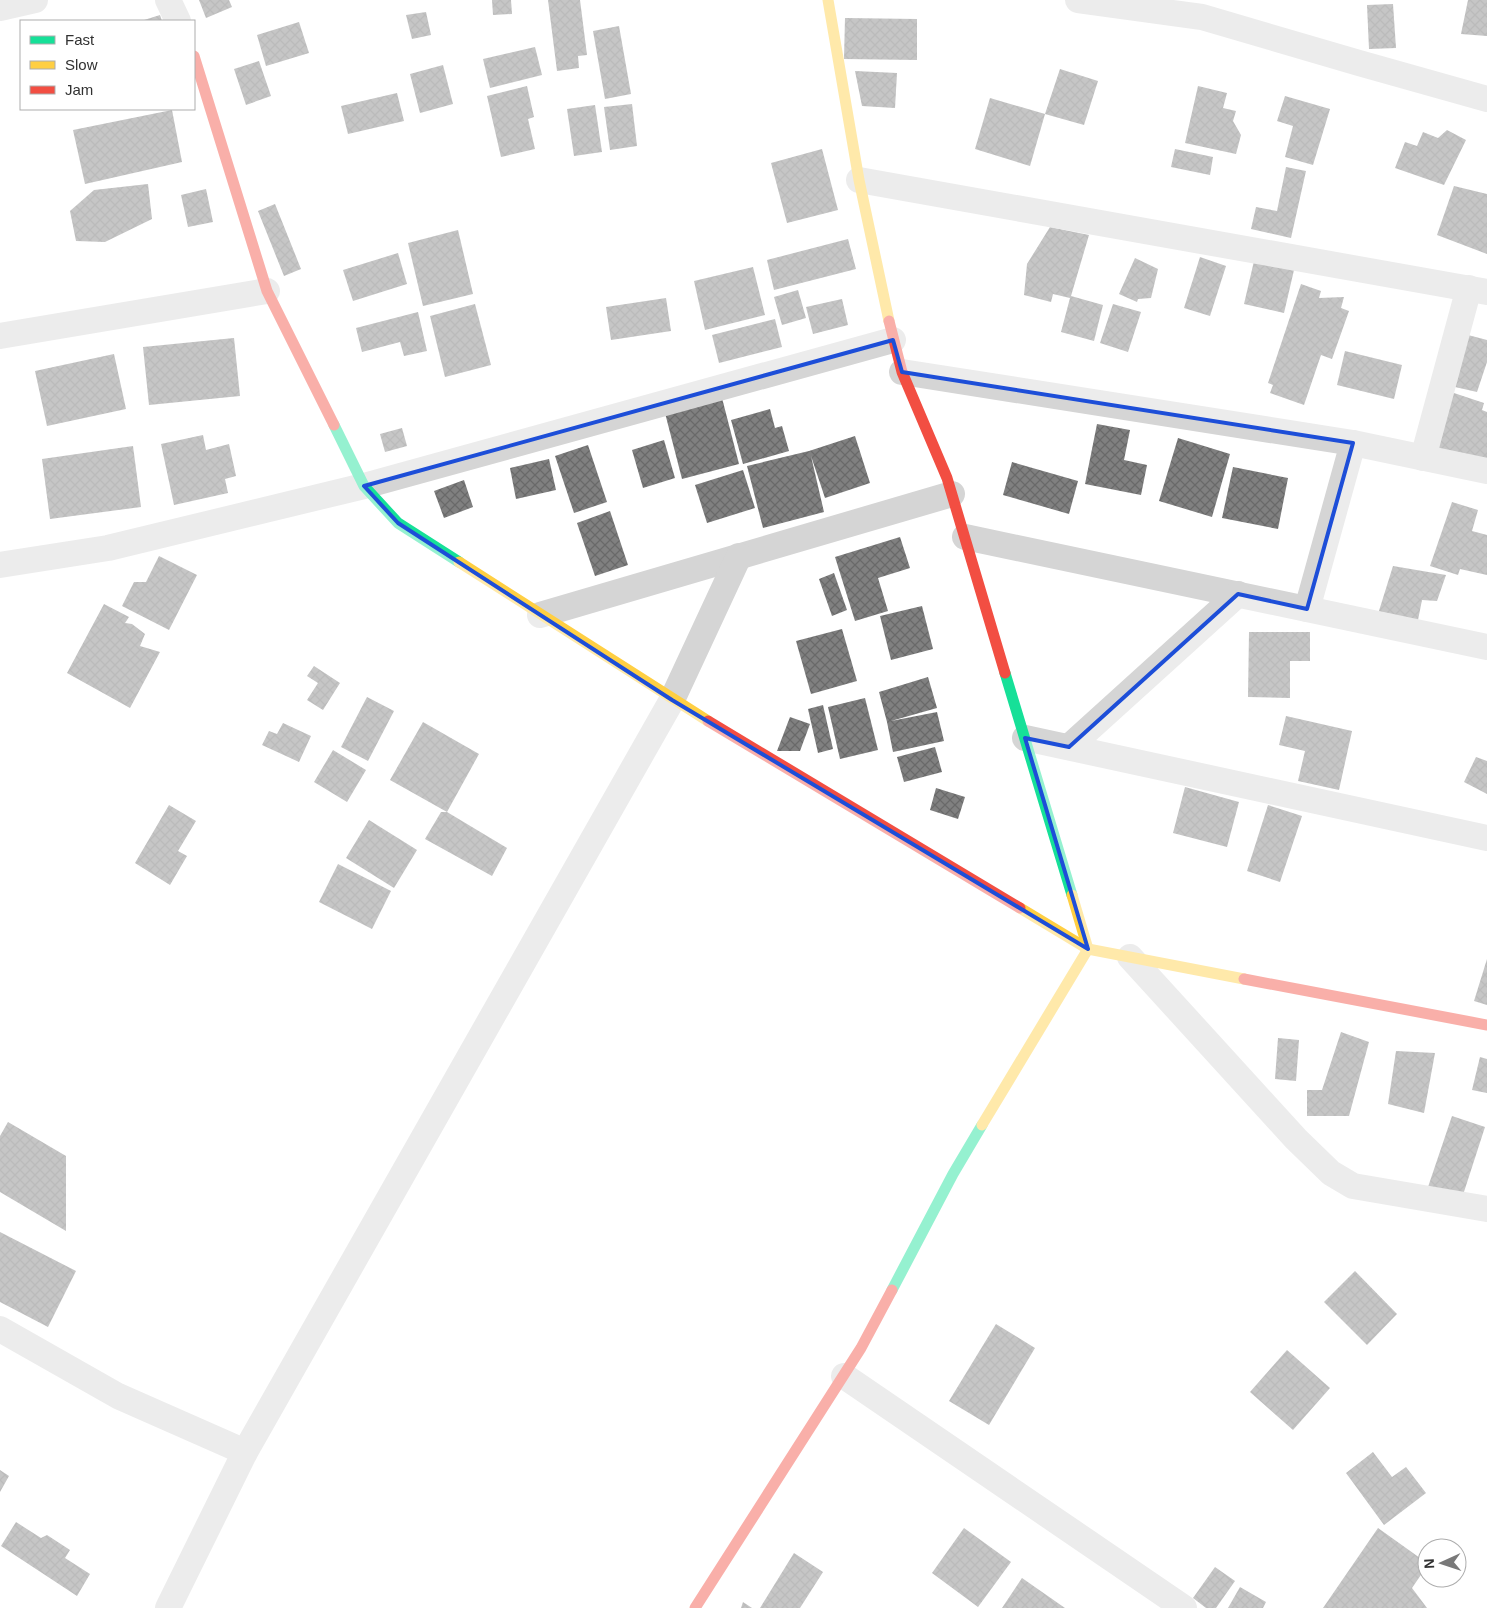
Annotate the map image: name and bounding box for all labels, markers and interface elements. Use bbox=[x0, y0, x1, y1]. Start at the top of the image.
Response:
legend bbox=[20, 20, 195, 110]
text: Fast bbox=[65, 31, 95, 48]
text: Slow bbox=[65, 56, 98, 73]
text: Jam bbox=[65, 81, 93, 98]
north arrow bbox=[1417, 1538, 1467, 1588]
text: N bbox=[1421, 1558, 1437, 1569]

